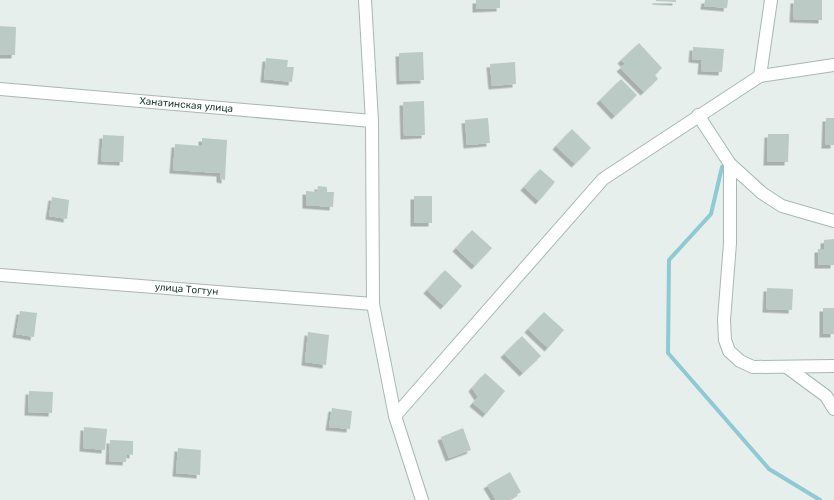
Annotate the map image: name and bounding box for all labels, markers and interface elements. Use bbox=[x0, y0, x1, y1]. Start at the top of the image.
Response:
street label: Ханатинская улица bbox=[139, 95, 234, 115]
street label: улица Тогтун bbox=[154, 281, 219, 298]

